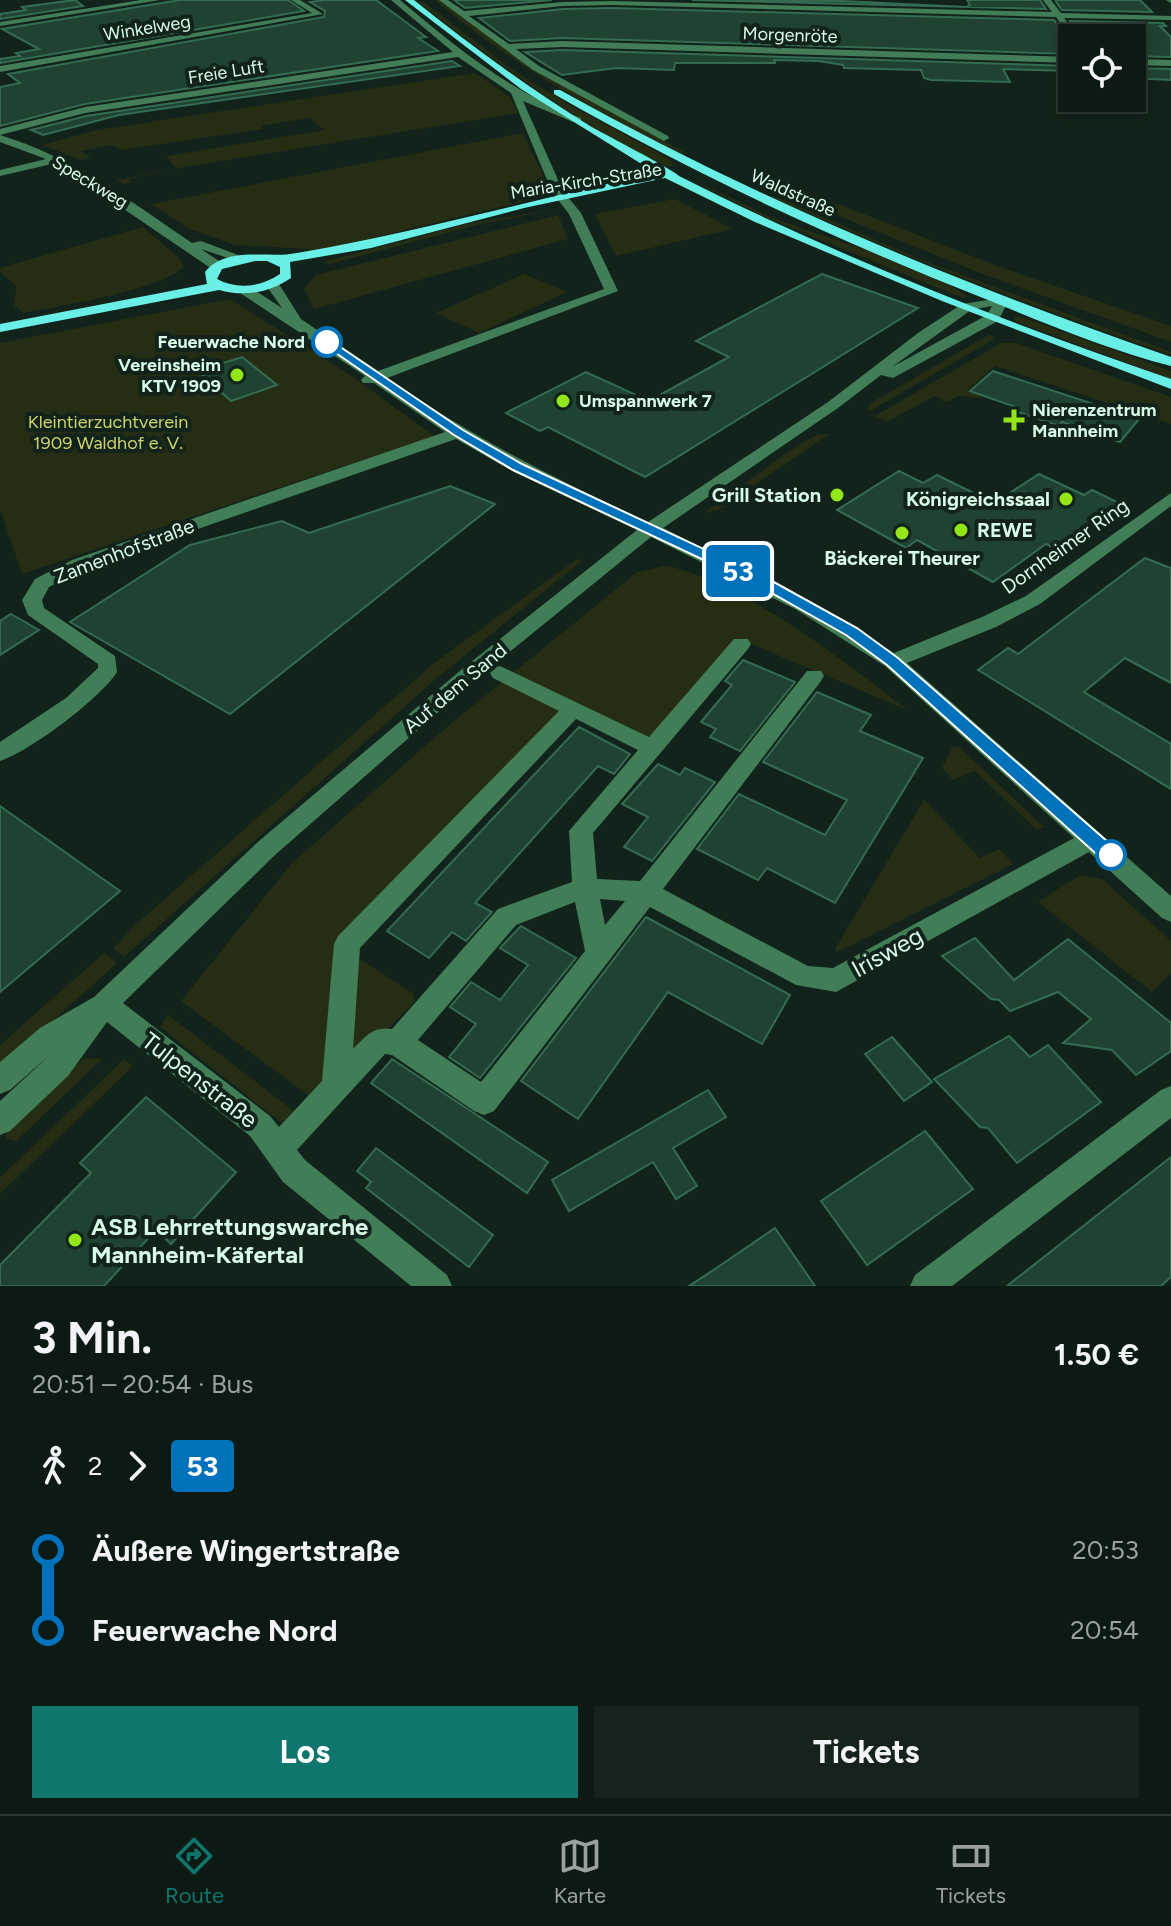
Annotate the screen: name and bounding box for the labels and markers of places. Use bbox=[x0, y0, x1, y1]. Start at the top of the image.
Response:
marker: Feuerwache Nord bbox=[312, 327, 342, 357]
place label: Feuerwache Nord bbox=[158, 331, 305, 353]
place label: Vereinsheim KTV 1909 bbox=[118, 354, 221, 397]
marker: Vereinsheim KTV 1909 bbox=[228, 366, 246, 384]
place label: Umspannwerk 7 bbox=[579, 390, 712, 412]
marker: Umspannwerk 7 bbox=[554, 392, 572, 410]
place label: Nierenzentrum Mannheim bbox=[1032, 399, 1156, 442]
marker: Nierenzentrum Mannheim bbox=[1003, 409, 1025, 431]
place label: Grill Station bbox=[712, 483, 821, 507]
marker: Grill Station bbox=[828, 486, 846, 504]
place label: Königreichssaal bbox=[906, 487, 1050, 511]
marker: Königreichssaal bbox=[1057, 490, 1075, 508]
place label: REWE bbox=[977, 518, 1033, 542]
marker: REWE bbox=[952, 521, 970, 539]
marker: Bäckerei Theurer bbox=[893, 524, 911, 542]
place label: Bäckerei Theurer bbox=[824, 546, 980, 570]
unlabelled marker bbox=[1096, 840, 1126, 870]
place label: ASB Lehrrettungswarche Mannheim-Käfertal bbox=[91, 1212, 368, 1269]
marker: ASB Lehrrettungswarche Mannheim-Käfertal bbox=[66, 1231, 84, 1249]

